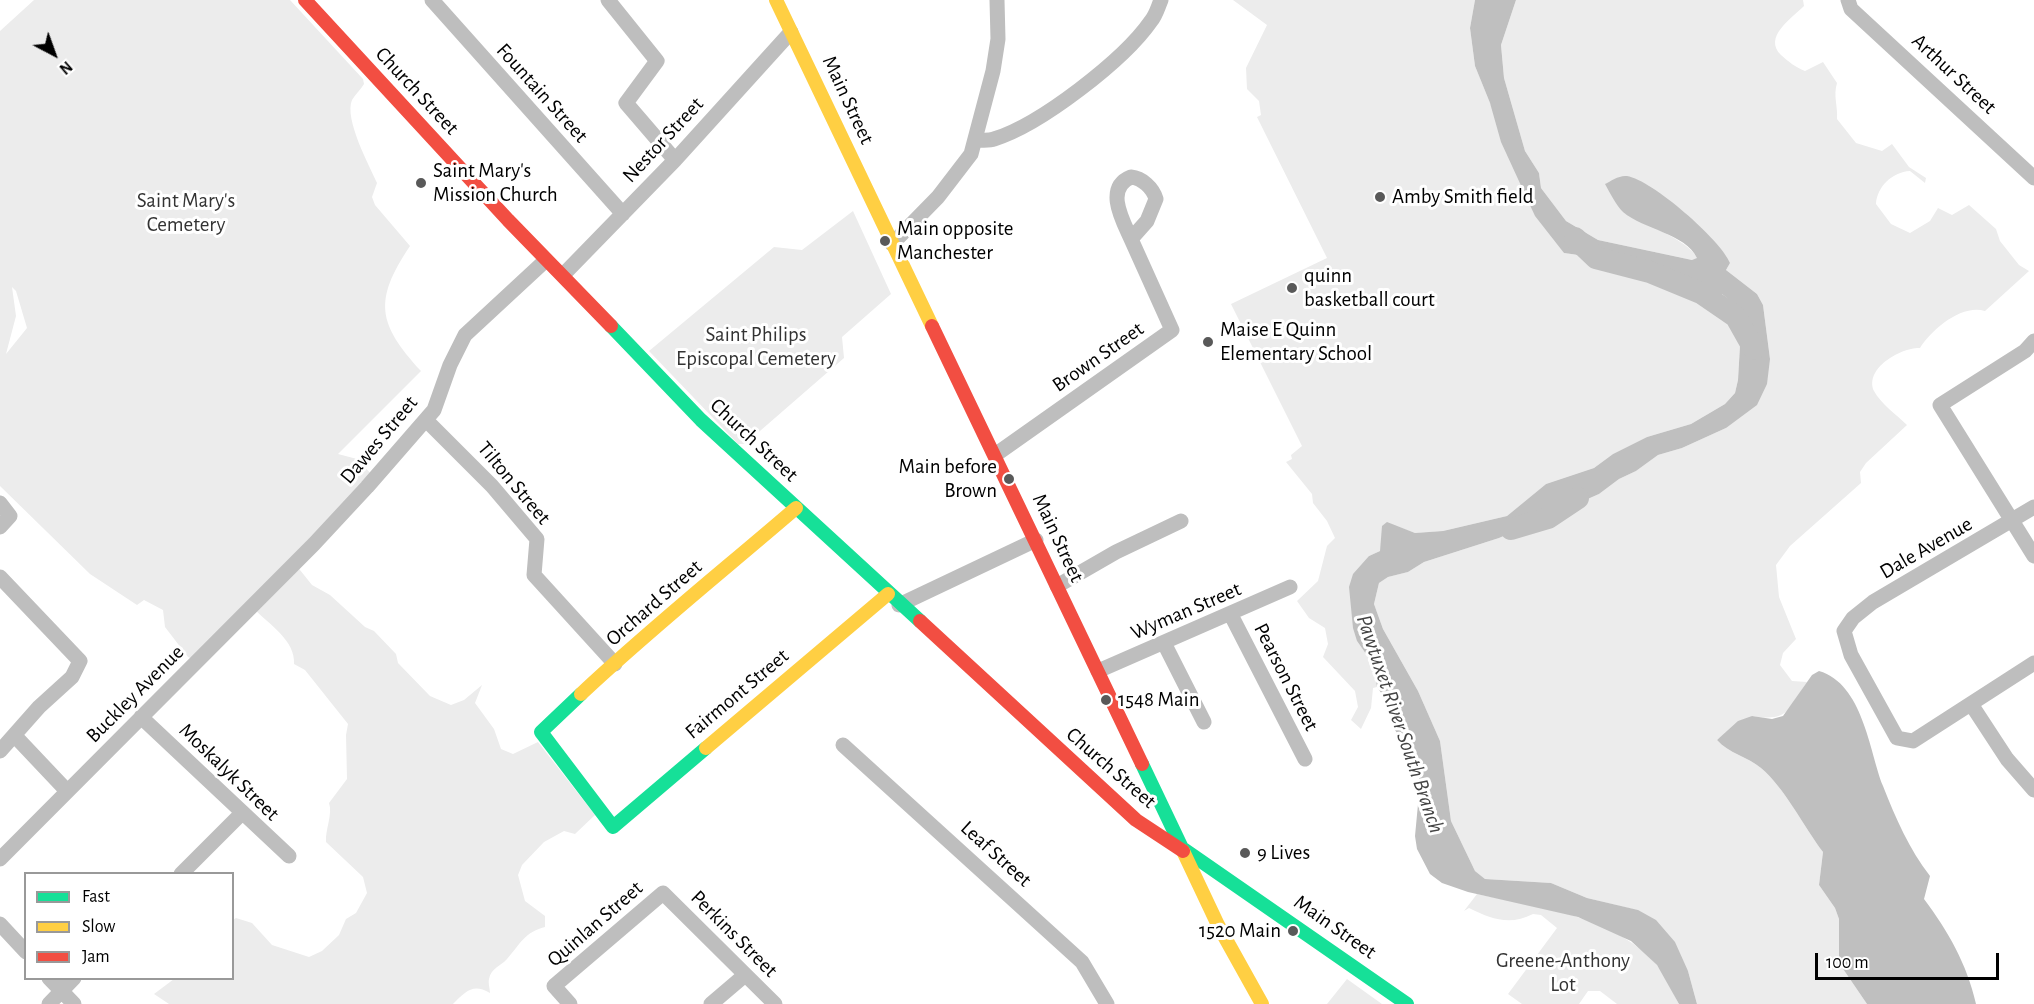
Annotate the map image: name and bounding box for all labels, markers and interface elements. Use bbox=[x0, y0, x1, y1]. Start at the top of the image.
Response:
north arrow bbox=[24, 24, 84, 84]
street label: Arthur Street bbox=[1906, 28, 2002, 120]
street label: Fountain Street bbox=[491, 38, 593, 148]
street label: Church Street bbox=[370, 42, 464, 140]
street label: Main Street bbox=[817, 52, 879, 148]
text: N bbox=[56, 58, 75, 77]
street label: Nestor Street bbox=[617, 92, 709, 188]
place label: Saint Mary's Mission Church bbox=[433, 158, 558, 208]
marker: Saint Mary's Mission Church bbox=[414, 176, 428, 190]
place label: Amby Smith field bbox=[1392, 184, 1534, 210]
park label: Saint Mary's Cemetery bbox=[137, 188, 235, 238]
marker: Amby Smith field bbox=[1373, 190, 1387, 204]
place label: Main opposite Manchester bbox=[897, 216, 1013, 266]
marker: Main opposite Manchester bbox=[878, 234, 892, 248]
place label: quinn basketball court bbox=[1304, 263, 1435, 313]
marker: quinn basketball court bbox=[1285, 281, 1299, 295]
street label: Brown Street bbox=[1047, 316, 1149, 398]
place label: Maise E Quinn Elementary School bbox=[1220, 317, 1372, 367]
park label: Saint Philips Episcopal Cemetery bbox=[676, 322, 836, 372]
marker: Maise E Quinn Elementary School bbox=[1201, 335, 1215, 349]
street label: Dawes Street bbox=[335, 391, 423, 489]
street label: Church Street bbox=[705, 393, 803, 487]
street label: Tilton Street bbox=[472, 436, 556, 530]
place label: Main before Brown bbox=[899, 454, 997, 504]
marker: Main before Brown bbox=[1002, 472, 1016, 486]
street label: Main Street bbox=[1027, 490, 1089, 586]
street label: Dale Avenue bbox=[1875, 511, 1977, 585]
street label: Orchard Street bbox=[601, 554, 707, 652]
street label: Wyman Street bbox=[1127, 576, 1245, 646]
water label: Pawtuxet River South Branch bbox=[1350, 611, 1450, 837]
street label: Pearson Street bbox=[1248, 619, 1324, 735]
street label: Buckley Avenue bbox=[81, 640, 189, 748]
street label: Fairmont Street bbox=[680, 643, 794, 745]
place label: 1548 Main bbox=[1118, 687, 1200, 713]
marker: 1548 Main bbox=[1099, 693, 1113, 707]
street label: Moskalyk Street bbox=[174, 718, 284, 826]
street label: Church Street bbox=[1061, 722, 1161, 814]
street label: Leaf Street bbox=[955, 816, 1037, 892]
place label: 9 Lives bbox=[1257, 840, 1310, 866]
marker: 9 Lives bbox=[1238, 846, 1252, 860]
legend bbox=[24, 872, 234, 980]
street label: Quinlan Street bbox=[542, 876, 648, 972]
street label: Perkins Street bbox=[685, 885, 783, 983]
text: Fast bbox=[82, 888, 110, 906]
street label: Main Street bbox=[1289, 889, 1381, 965]
text: Slow bbox=[82, 918, 115, 936]
place label: 1520 Main bbox=[1199, 918, 1281, 944]
marker: 1520 Main bbox=[1286, 924, 1300, 938]
scale bar bbox=[1818, 941, 2002, 979]
text: Jam bbox=[82, 948, 110, 966]
park label: Greene-Anthony Lot bbox=[1496, 948, 1630, 998]
text: 100 m bbox=[1826, 954, 1869, 972]

